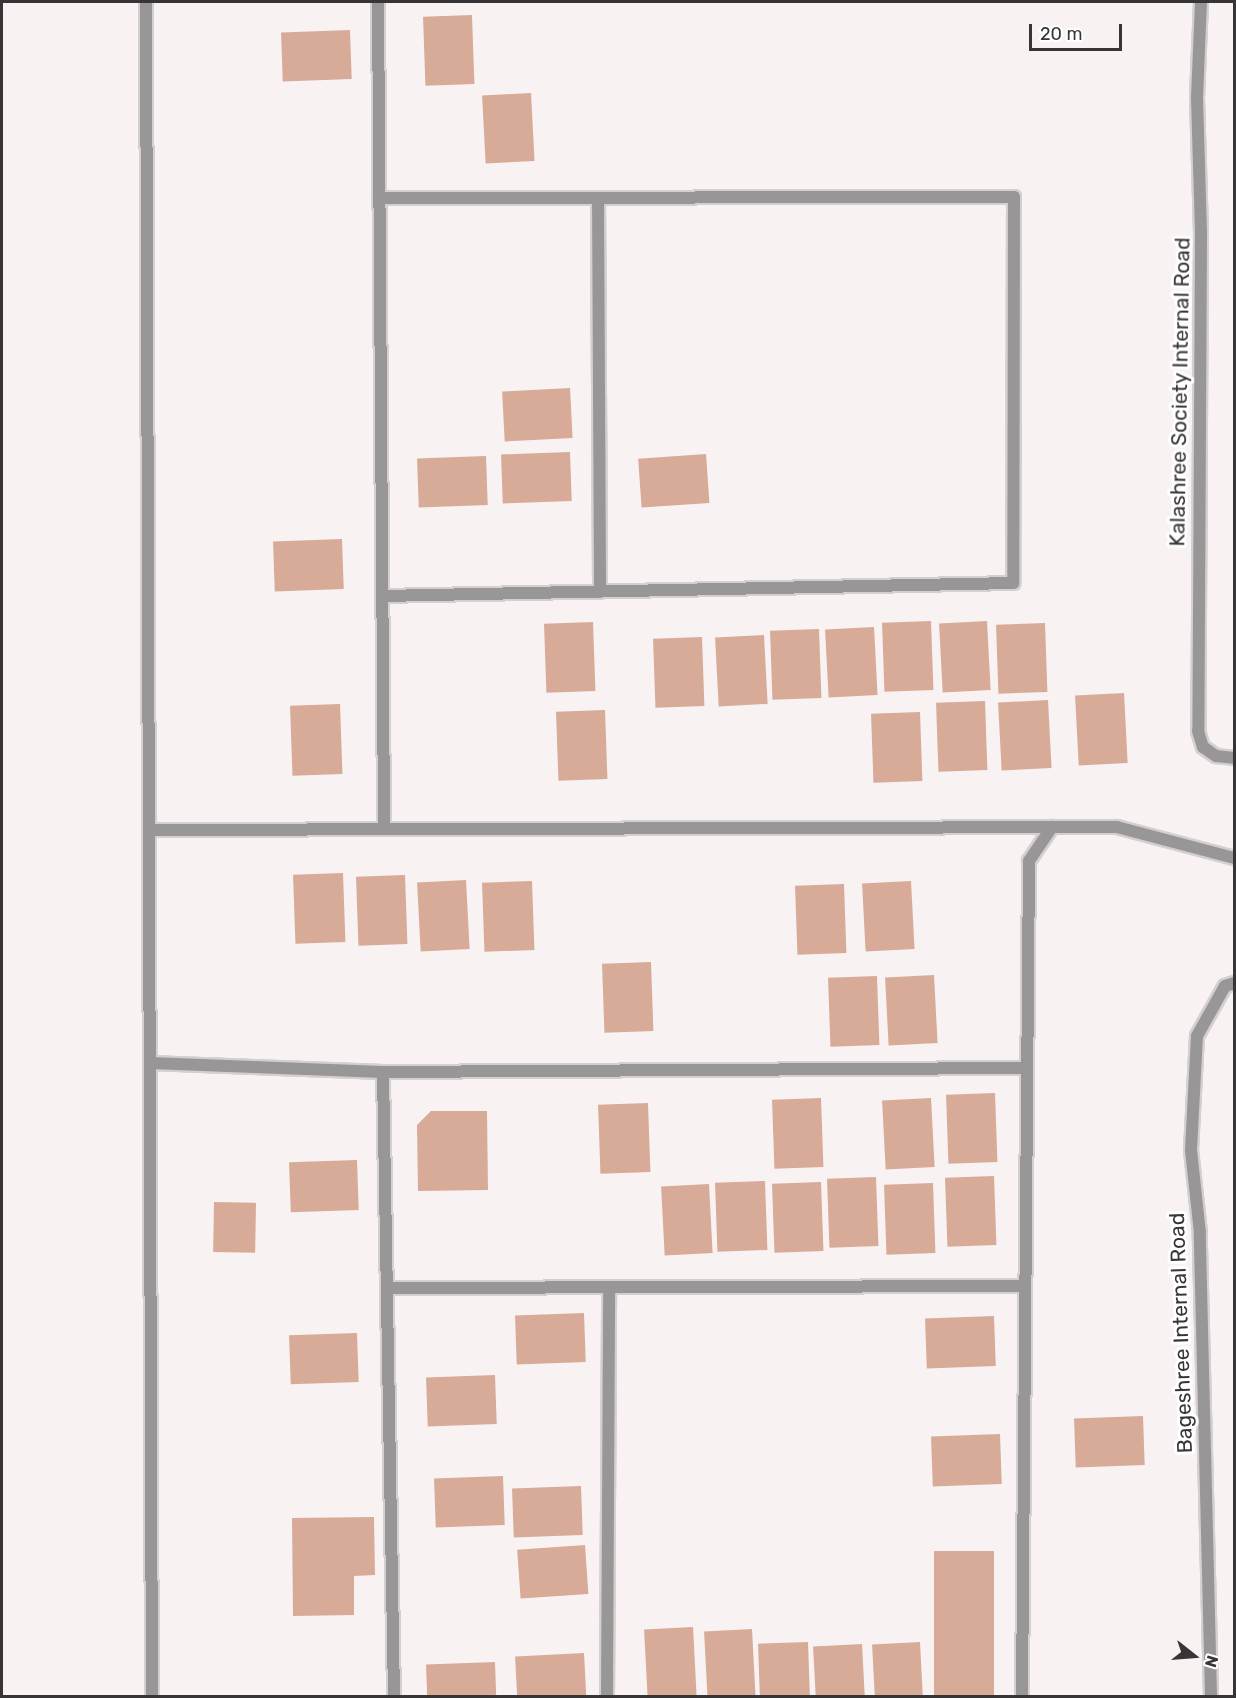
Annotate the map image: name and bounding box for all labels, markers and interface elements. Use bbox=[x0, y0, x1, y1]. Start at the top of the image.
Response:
scale bar bbox=[1032, 12, 1125, 50]
text: 20 m bbox=[1040, 23, 1082, 45]
street label: Kalashree Society Internal Road bbox=[1165, 237, 1195, 547]
street label: Bageshree Internal Road bbox=[1164, 1212, 1198, 1454]
north arrow bbox=[1164, 1626, 1224, 1686]
text: N bbox=[1201, 1653, 1222, 1670]

